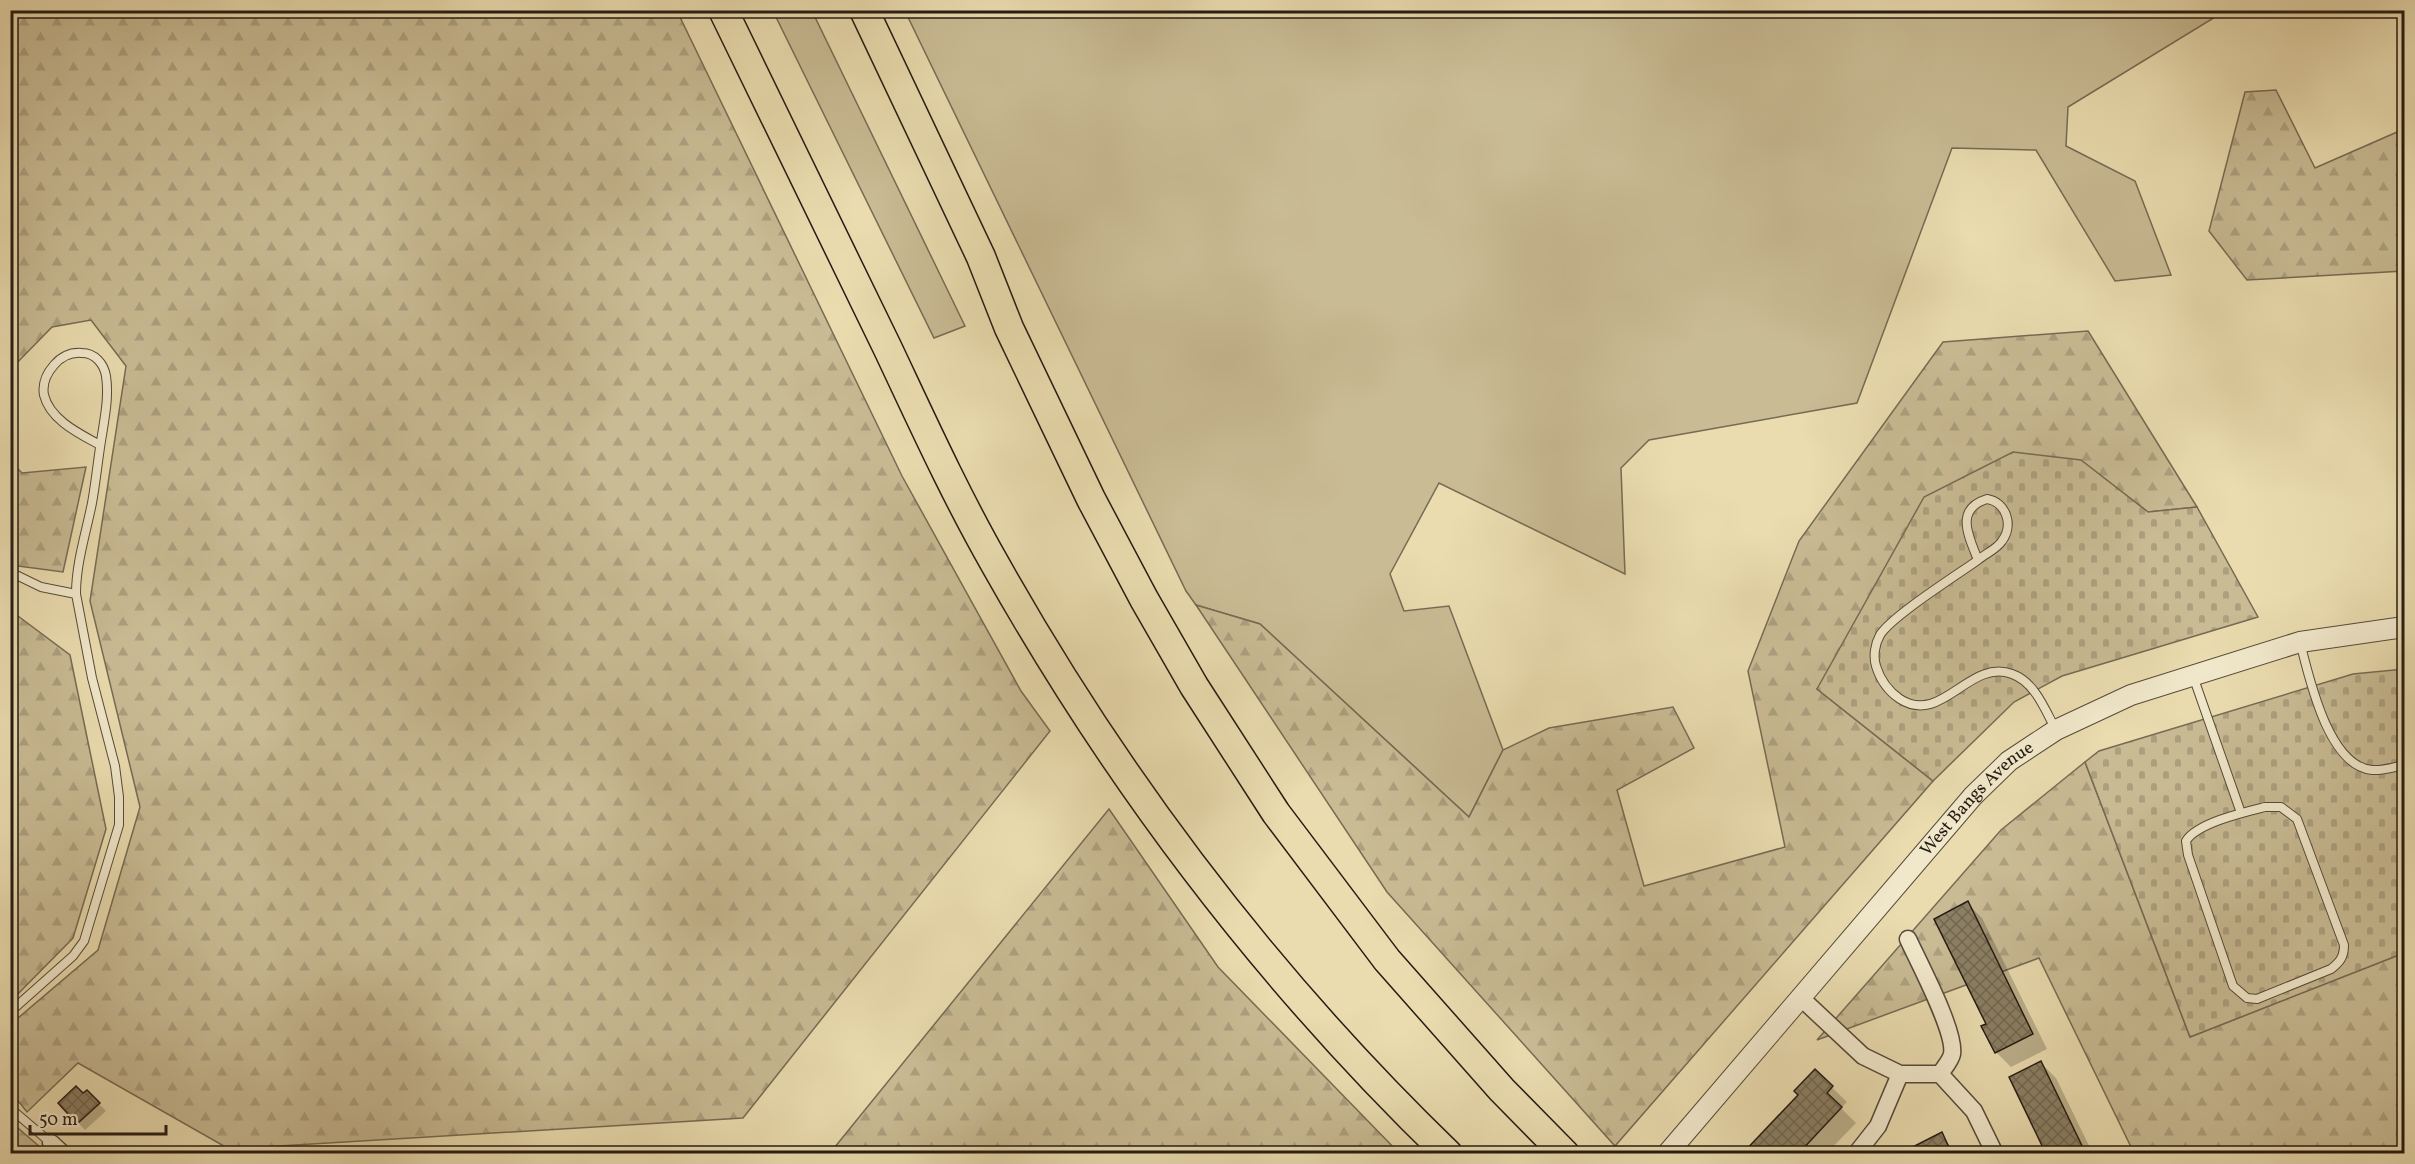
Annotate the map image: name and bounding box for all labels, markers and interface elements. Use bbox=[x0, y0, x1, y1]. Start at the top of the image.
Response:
street label: West Bangs Avenue bbox=[1914, 735, 2039, 862]
scale bar bbox=[30, 1098, 166, 1136]
text: 50 m bbox=[39, 1108, 78, 1133]

